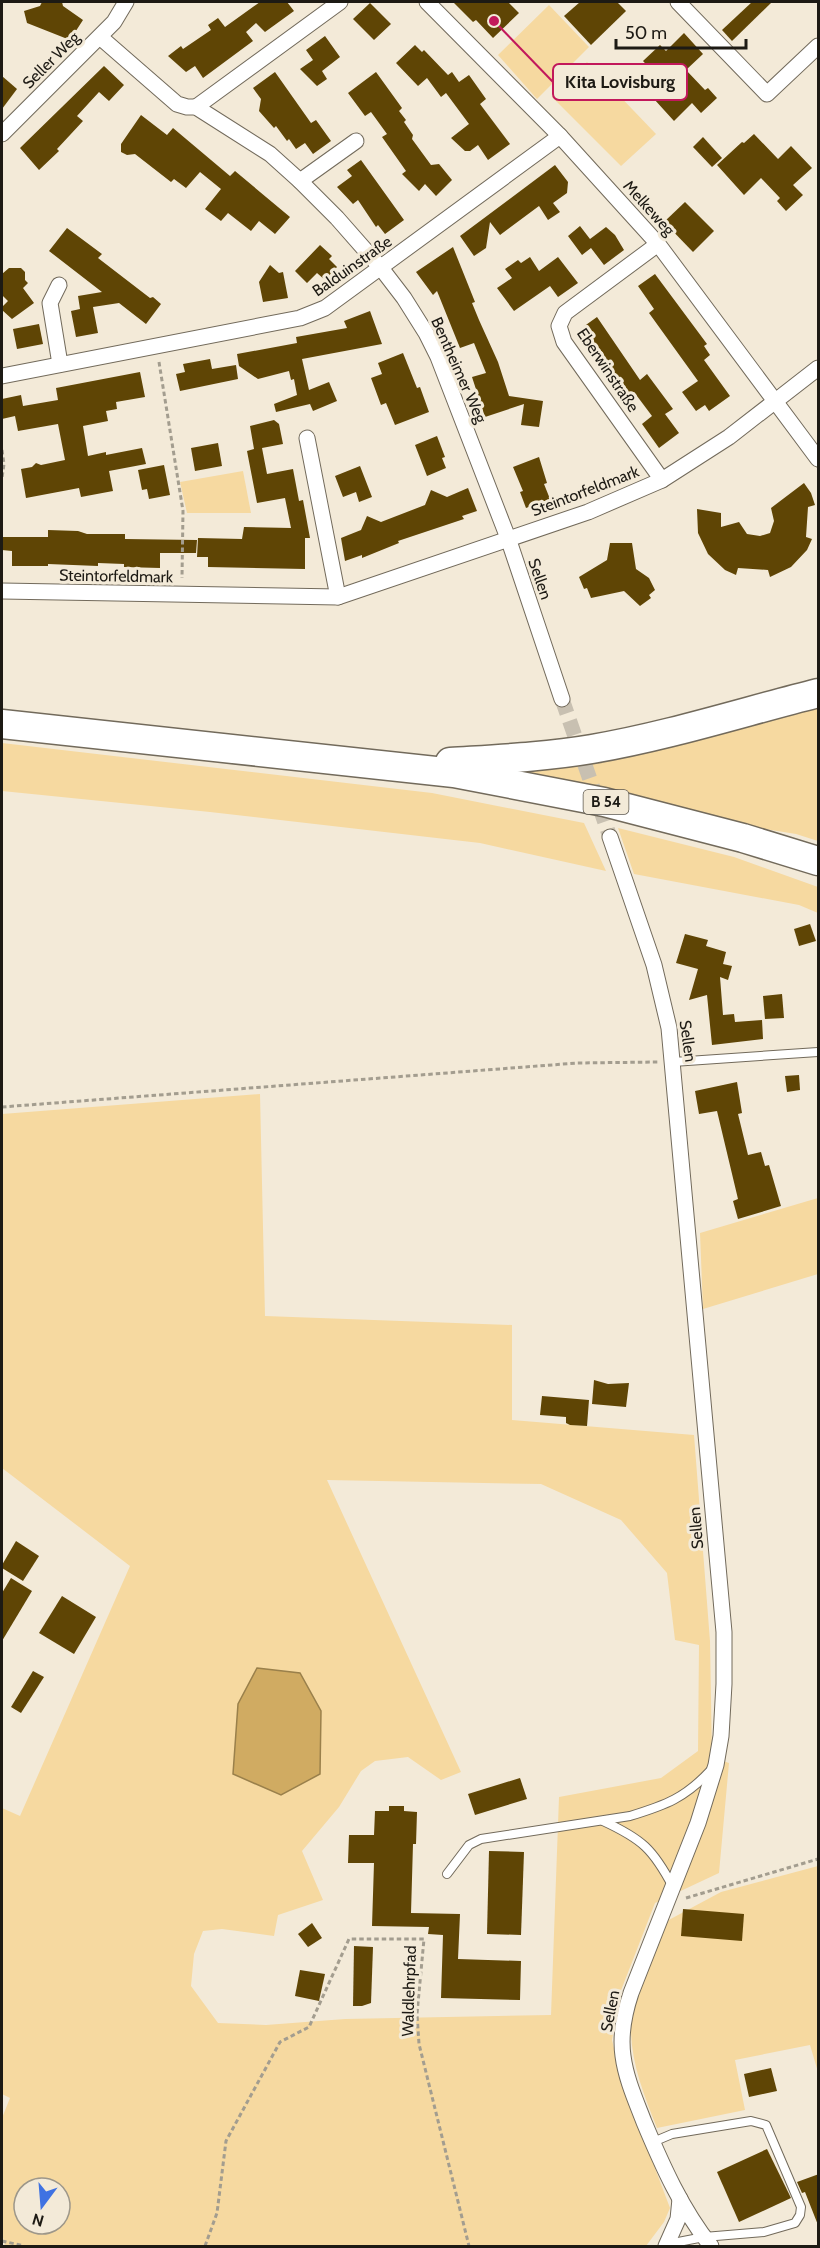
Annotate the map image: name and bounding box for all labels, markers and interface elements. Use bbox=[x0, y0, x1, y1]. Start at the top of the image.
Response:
scale bar bbox=[616, 12, 746, 50]
text: 50 m bbox=[625, 22, 667, 44]
street label: Seller Weg bbox=[19, 27, 84, 92]
callout: Kita Lovisburg bbox=[553, 64, 687, 100]
text: Kita Lovisburg bbox=[565, 71, 675, 93]
street label: Melkeweg bbox=[619, 177, 679, 240]
street label: Balduinstraße bbox=[309, 232, 395, 300]
street label: Bentheimer Weg bbox=[427, 314, 491, 427]
street label: Eberwinstraße bbox=[573, 325, 643, 415]
street label: Steintorfeldmark bbox=[528, 461, 642, 520]
street label: Sellen bbox=[524, 556, 556, 602]
street label: Steintorfeldmark bbox=[59, 566, 174, 587]
road number: B 54 bbox=[584, 790, 628, 814]
street label: Sellen bbox=[676, 1019, 700, 1063]
street label: Sellen bbox=[685, 1506, 707, 1550]
street label: Waldlehrpfad bbox=[398, 1945, 420, 2037]
street label: Sellen bbox=[597, 1988, 623, 2034]
north arrow bbox=[12, 2176, 72, 2236]
text: N bbox=[30, 2209, 46, 2231]

